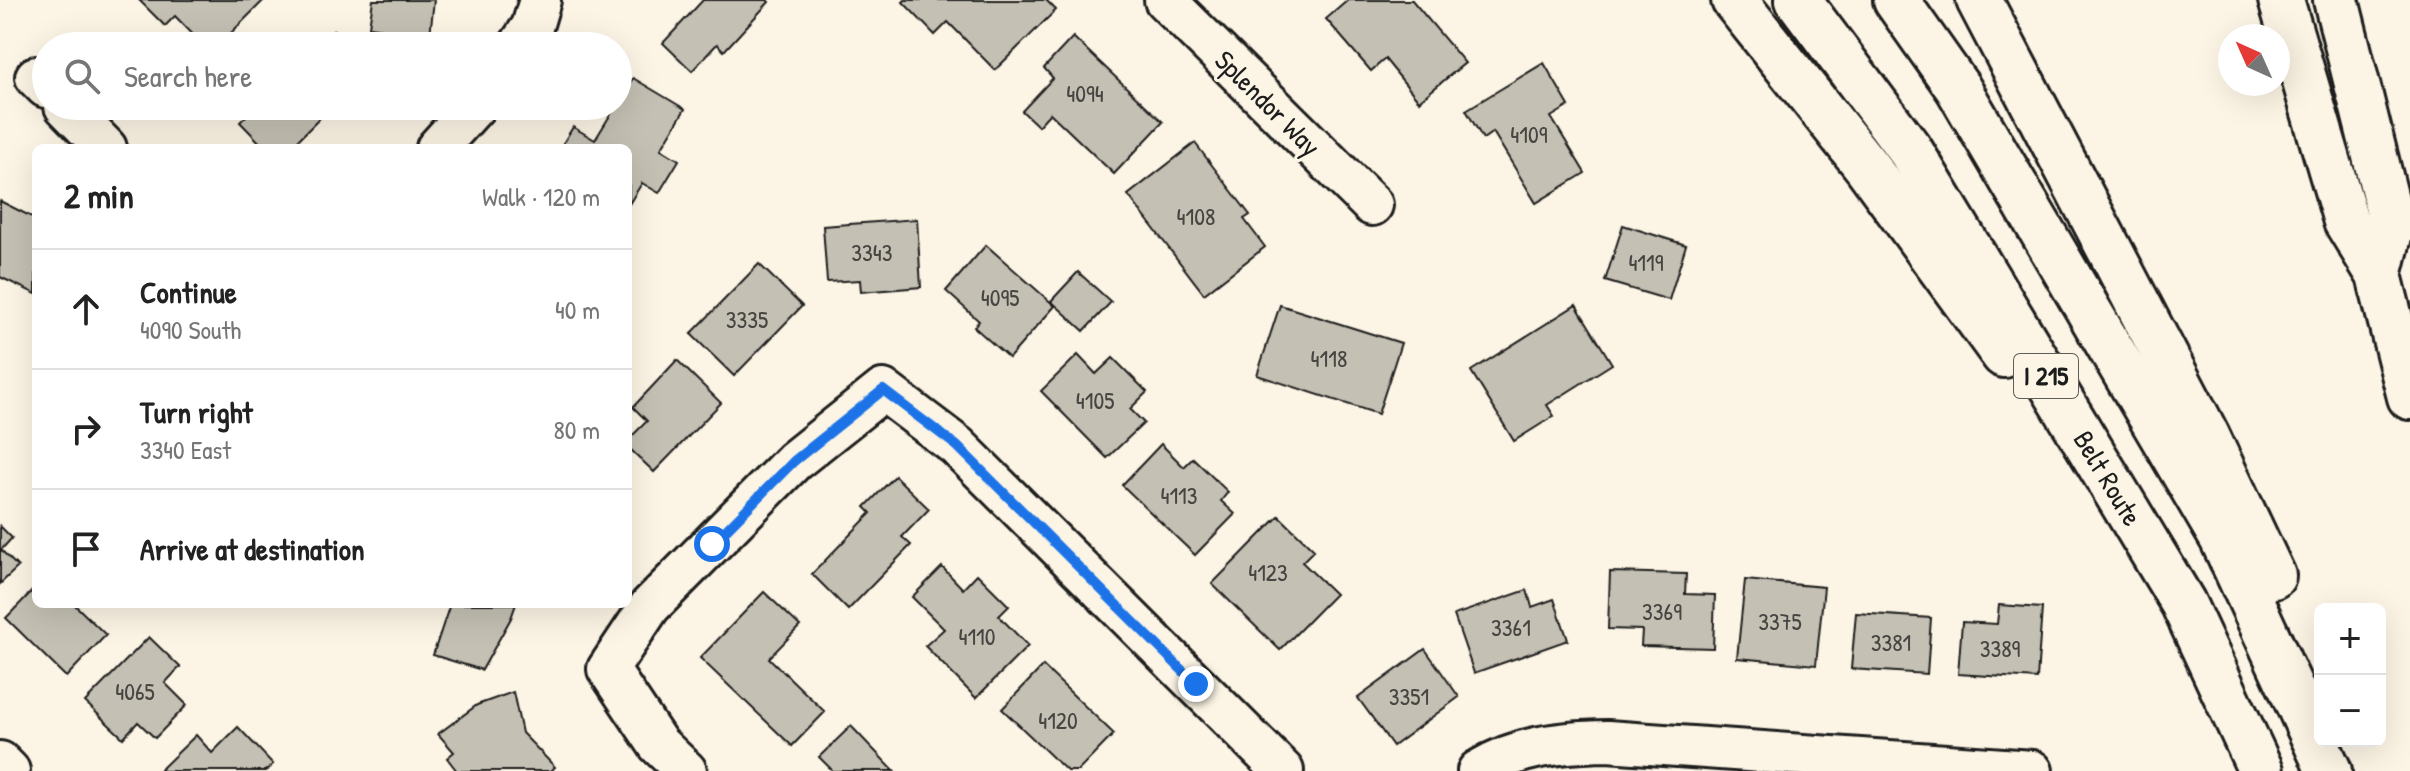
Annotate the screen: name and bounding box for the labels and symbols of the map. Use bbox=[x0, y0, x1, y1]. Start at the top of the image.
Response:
north arrow bbox=[2218, 24, 2290, 96]
street label: Splendor Way bbox=[1207, 42, 1329, 164]
house number: 4094 bbox=[1066, 77, 1104, 109]
house number: 4109 bbox=[1510, 118, 1548, 150]
house number: 4108 bbox=[1177, 200, 1215, 232]
house number: 3343 bbox=[851, 236, 893, 268]
house number: 4119 bbox=[1628, 246, 1664, 278]
house number: 4095 bbox=[981, 281, 1019, 313]
house number: 3335 bbox=[726, 303, 768, 335]
house number: 4118 bbox=[1311, 342, 1347, 374]
road number: I 215 bbox=[2014, 354, 2078, 398]
house number: 4105 bbox=[1076, 384, 1114, 416]
street label: Belt Route bbox=[2065, 423, 2151, 533]
house number: 4113 bbox=[1160, 479, 1198, 511]
route start bbox=[694, 526, 730, 562]
house number: 4123 bbox=[1248, 556, 1288, 588]
house number: 3369 bbox=[1642, 595, 1682, 627]
house number: 3375 bbox=[1758, 605, 1802, 637]
house number: 3361 bbox=[1491, 611, 1531, 643]
house number: 4110 bbox=[958, 620, 996, 652]
house number: 3381 bbox=[1871, 626, 1911, 658]
house number: 3389 bbox=[1980, 632, 2021, 664]
route end bbox=[1178, 666, 1214, 702]
house number: 4065 bbox=[115, 675, 155, 707]
house number: 3351 bbox=[1389, 680, 1429, 712]
house number: 4120 bbox=[1038, 704, 1078, 736]

